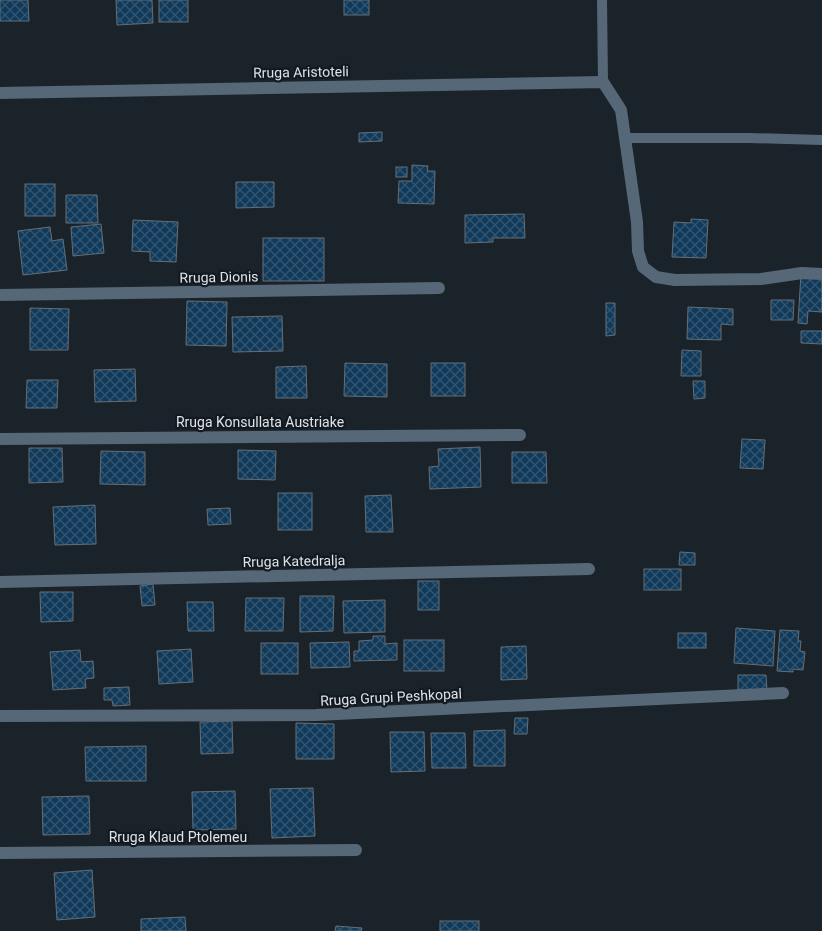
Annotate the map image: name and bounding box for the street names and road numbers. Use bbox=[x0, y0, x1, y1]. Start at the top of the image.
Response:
street label: Rruga Aristoteli bbox=[253, 63, 349, 81]
street label: Rruga Dionis bbox=[179, 268, 259, 286]
street label: Rruga Konsullata Austriake bbox=[176, 414, 344, 430]
street label: Rruga Katedralja bbox=[242, 552, 346, 570]
street label: Rruga Grupi Peshkopal bbox=[320, 685, 462, 709]
street label: Rruga Klaud Ptolemeu bbox=[109, 829, 247, 845]

